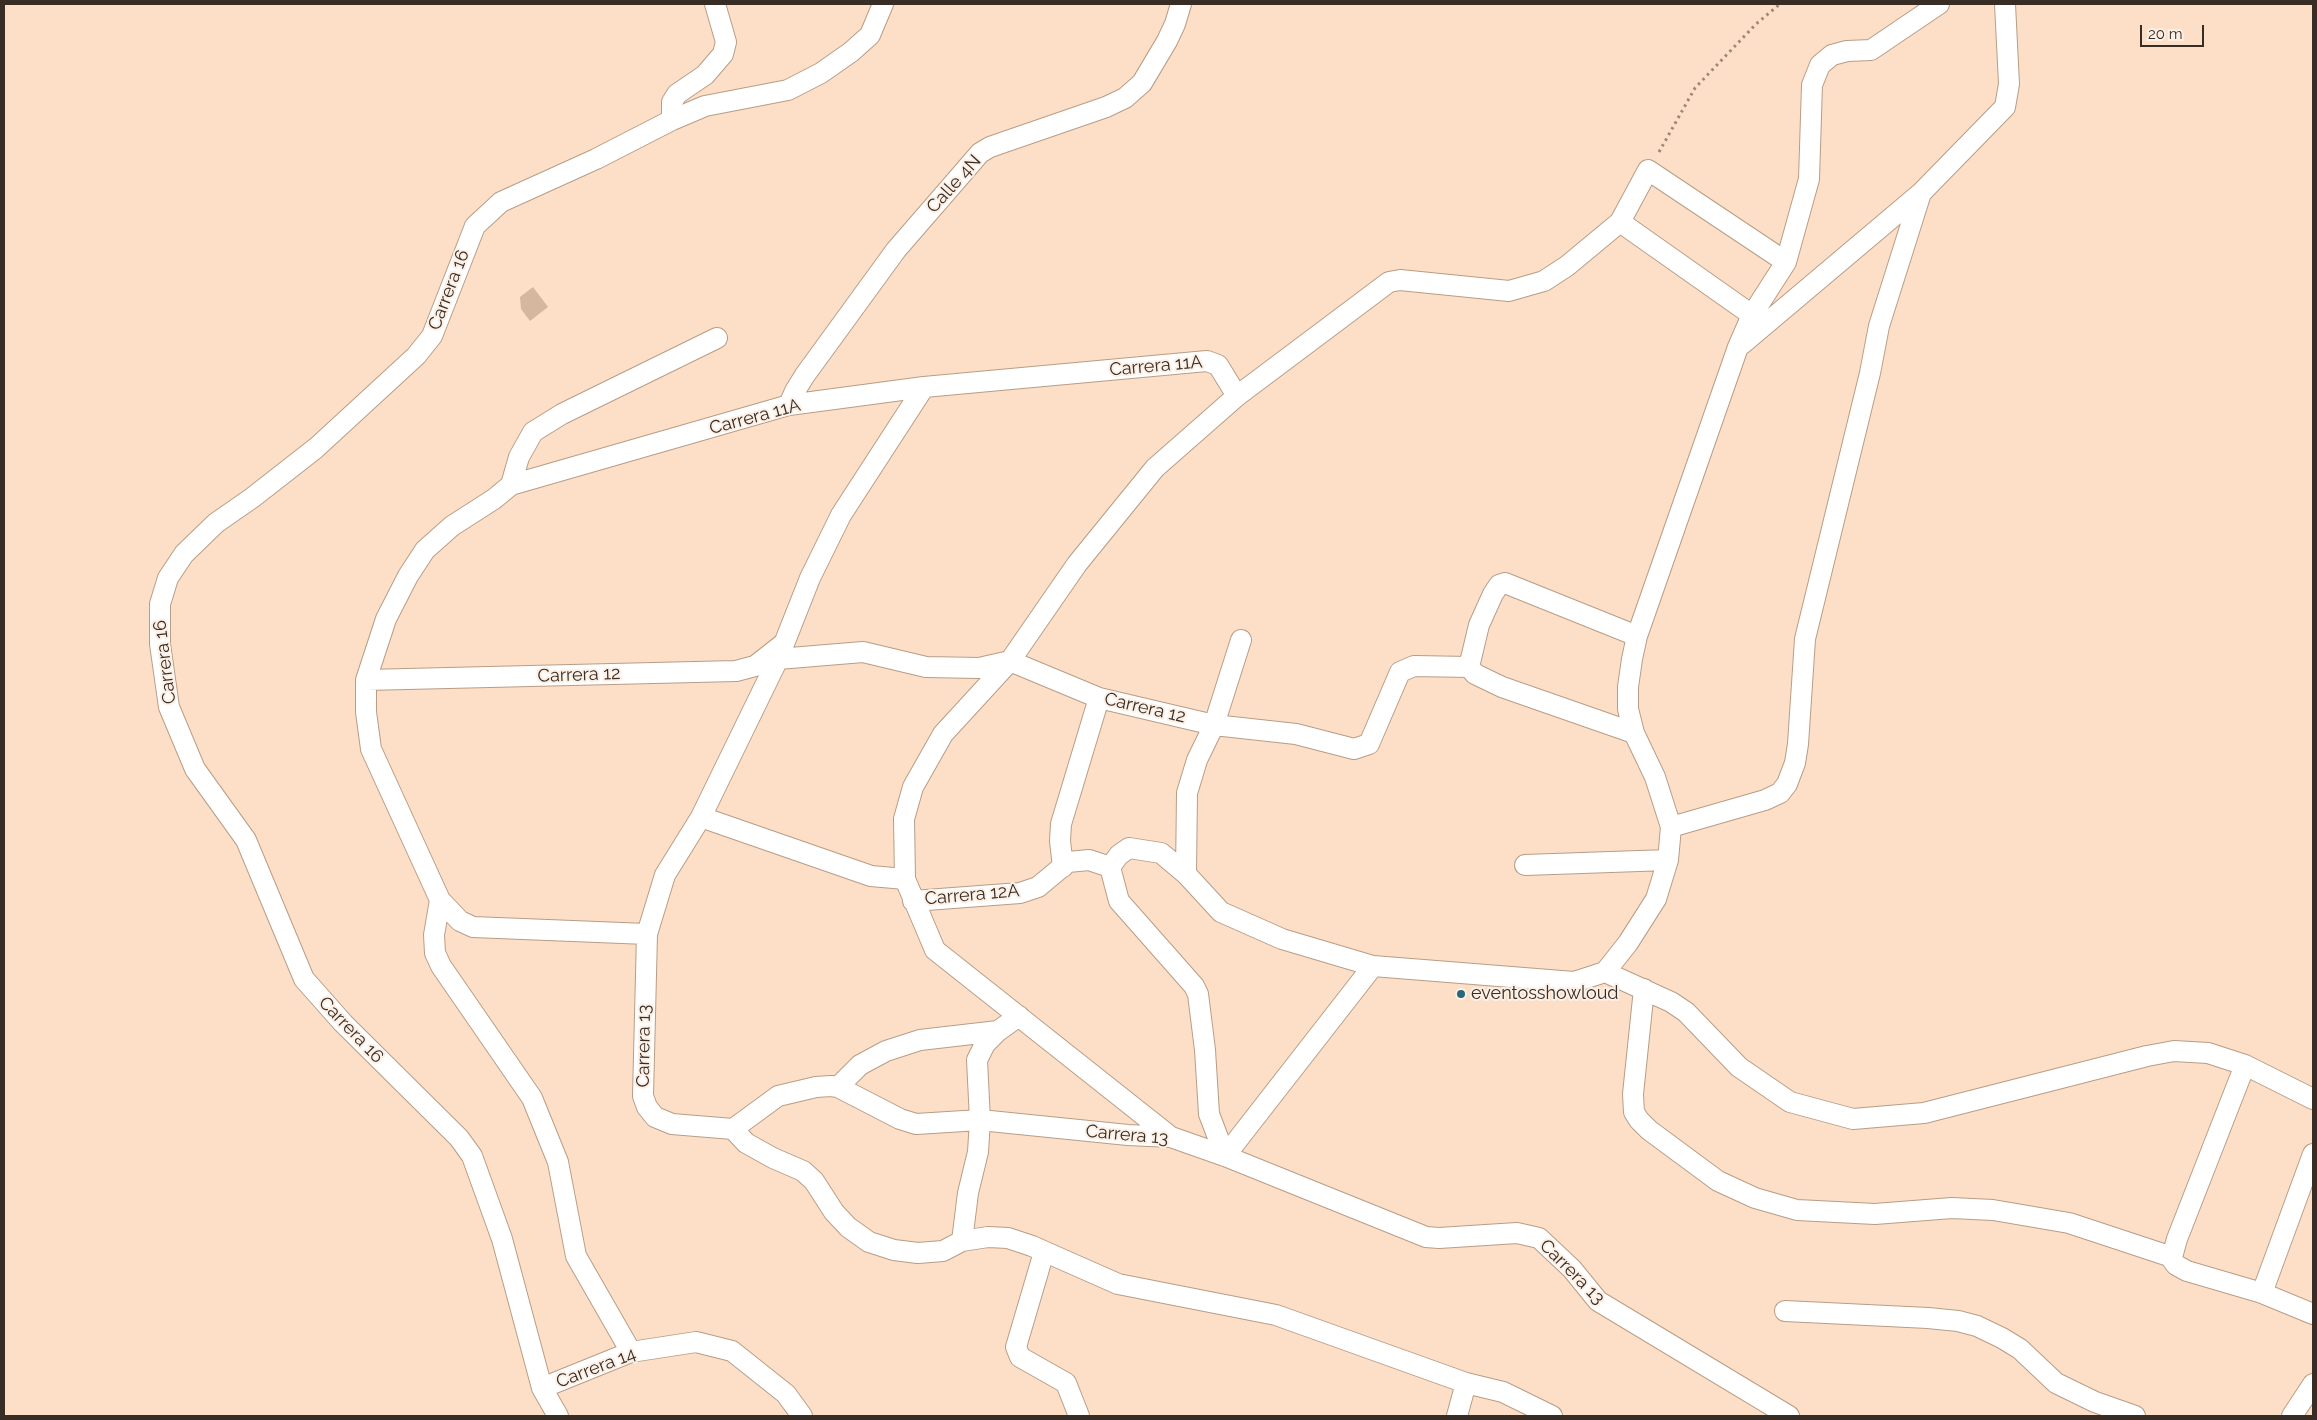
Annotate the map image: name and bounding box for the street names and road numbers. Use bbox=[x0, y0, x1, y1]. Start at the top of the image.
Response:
street label: Calle 4N bbox=[922, 150, 986, 218]
street label: Carrera 16 bbox=[424, 247, 474, 333]
street label: Carrera 11A bbox=[1109, 351, 1203, 381]
street label: Carrera 11A bbox=[707, 394, 803, 440]
street label: Carrera 16 bbox=[149, 619, 181, 705]
street label: Carrera 12 bbox=[537, 663, 621, 687]
street label: Carrera 12 bbox=[1102, 688, 1188, 728]
street label: Carrera 12A bbox=[924, 880, 1020, 910]
street label: Carrera 16 bbox=[314, 992, 388, 1068]
street label: Carrera 13 bbox=[632, 1004, 656, 1088]
street label: Carrera 13 bbox=[1085, 1121, 1169, 1149]
street label: Carrera 13 bbox=[1535, 1235, 1609, 1309]
street label: Carrera 14 bbox=[553, 1343, 639, 1393]

